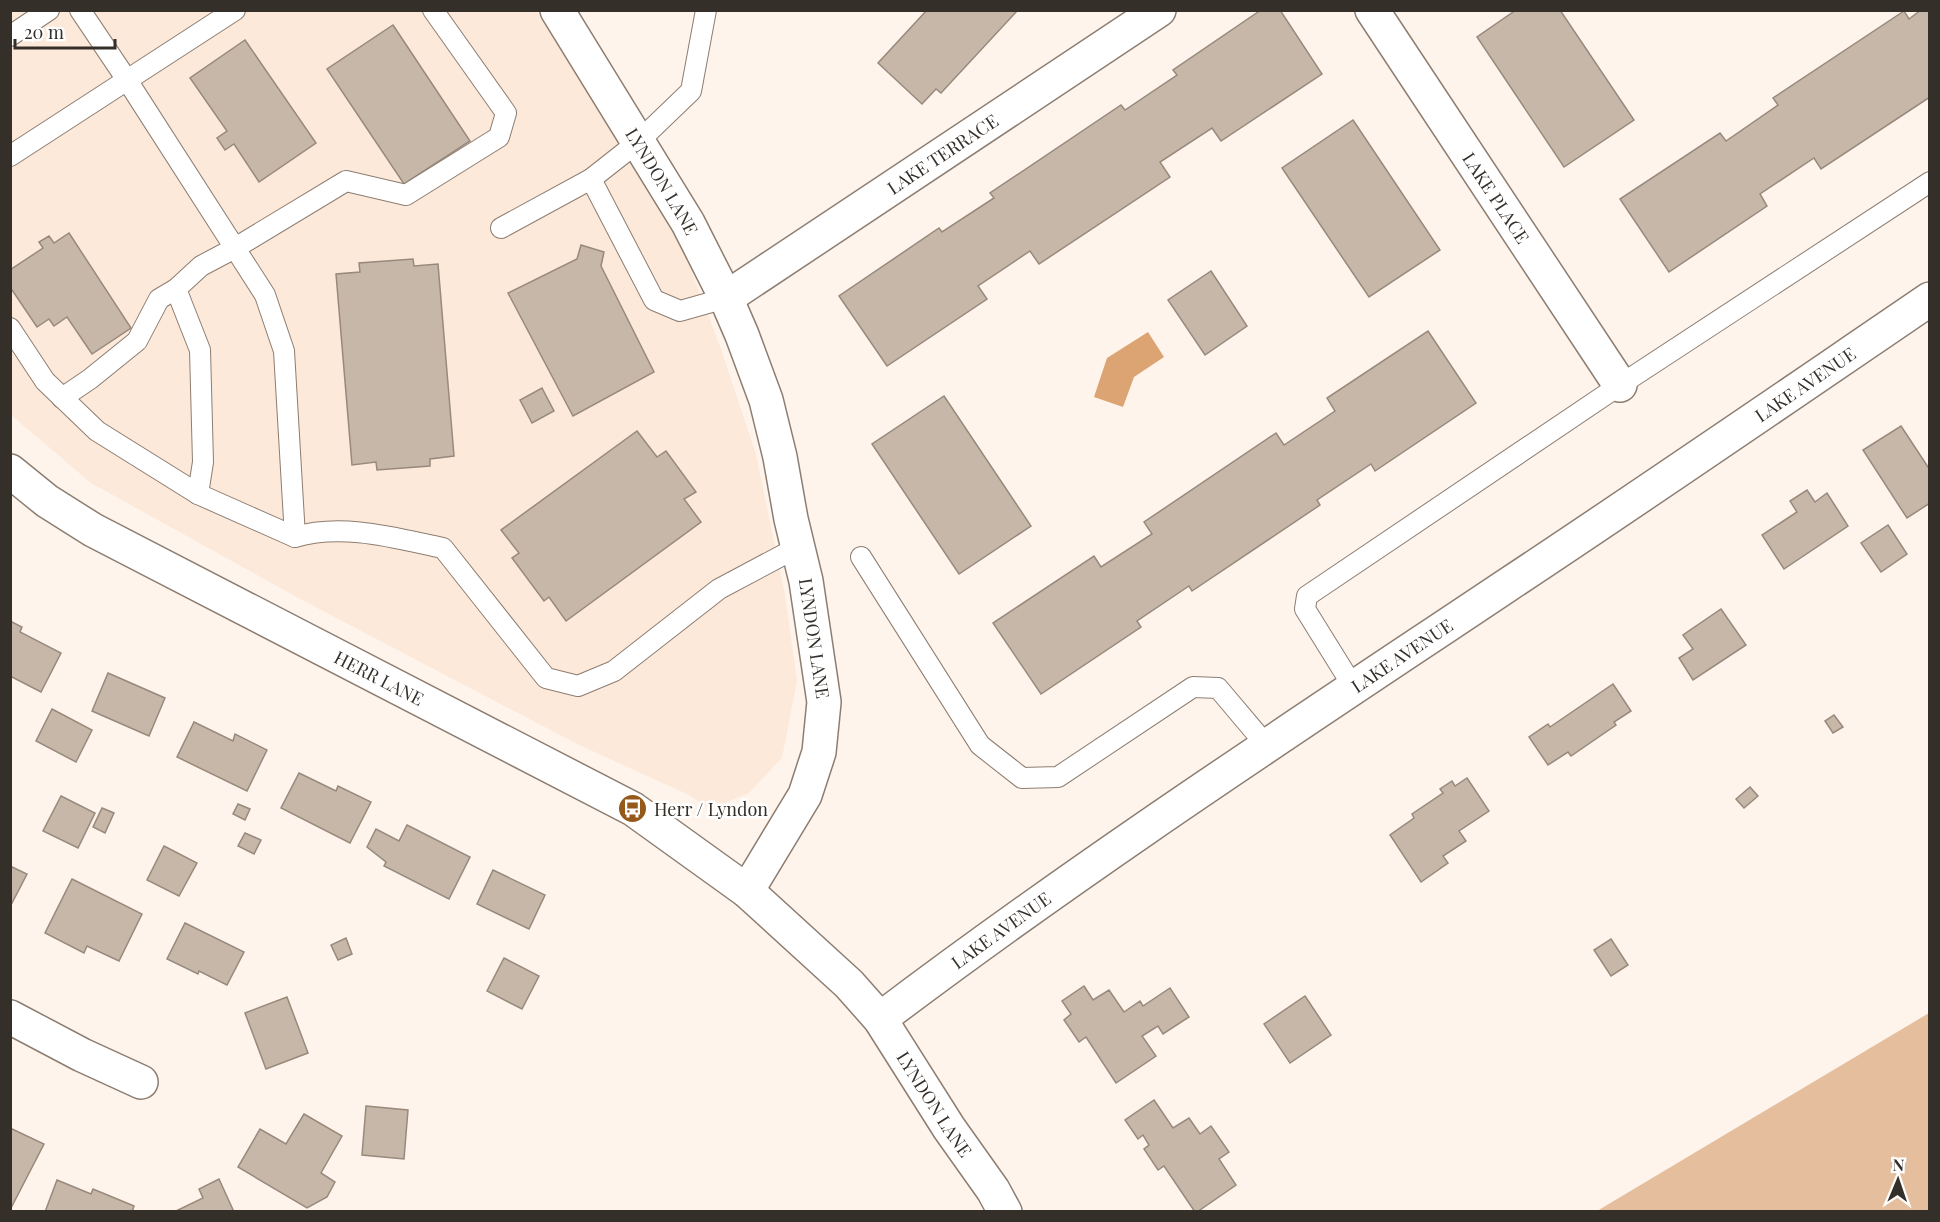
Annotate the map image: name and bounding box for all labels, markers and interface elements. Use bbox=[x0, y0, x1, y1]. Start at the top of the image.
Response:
scale bar bbox=[15, 12, 116, 50]
text: 20 m bbox=[24, 20, 64, 44]
street label: LAKE TERRACE bbox=[882, 108, 1003, 200]
street label: LYNDON LANE bbox=[620, 123, 704, 239]
street label: LAKE PLACE bbox=[1457, 147, 1535, 248]
street label: LAKE AVENUE bbox=[1750, 341, 1860, 427]
street label: LYNDON LANE bbox=[794, 576, 835, 700]
street label: LAKE AVENUE bbox=[1346, 613, 1457, 698]
street label: HERR LANE bbox=[330, 645, 428, 711]
bus stop icon: Herr / Lyndon bbox=[617, 793, 649, 825]
place label: Herr / Lyndon bbox=[654, 797, 768, 821]
street label: LAKE AVENUE bbox=[946, 886, 1055, 974]
street label: LYNDON LANE bbox=[891, 1047, 978, 1162]
north arrow bbox=[1868, 1150, 1928, 1210]
text: N bbox=[1892, 1154, 1905, 1175]

